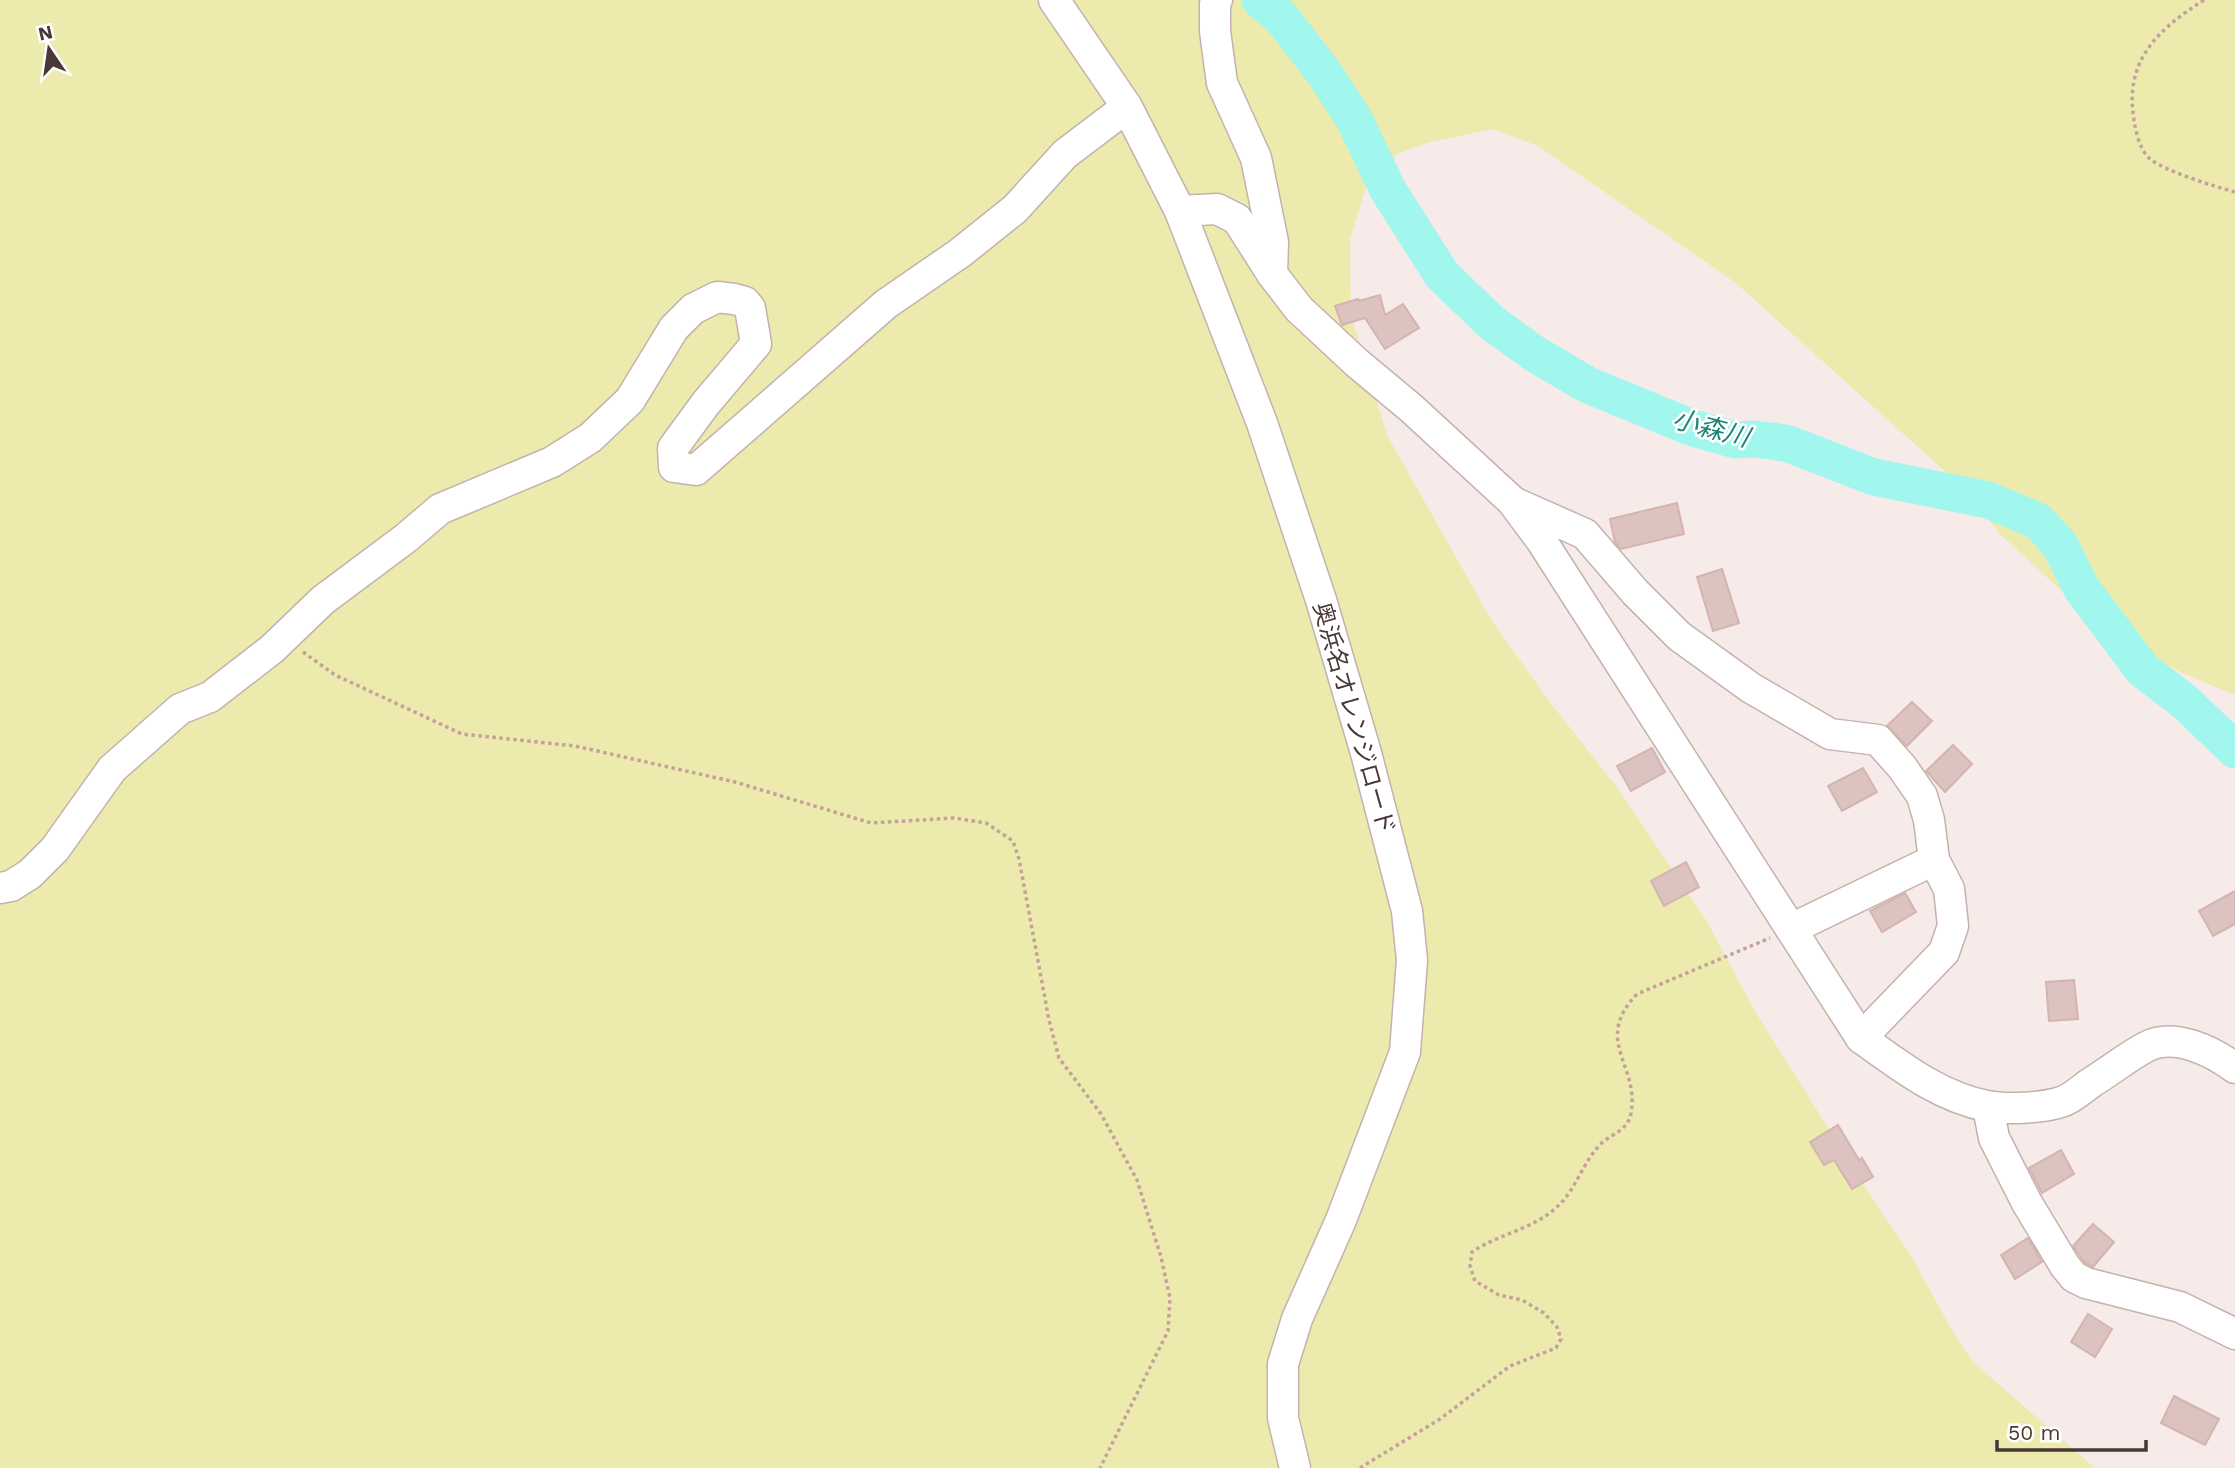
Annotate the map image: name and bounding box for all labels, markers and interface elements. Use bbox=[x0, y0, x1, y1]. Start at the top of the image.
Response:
north arrow bbox=[14, 14, 84, 84]
text: N bbox=[36, 20, 55, 46]
water label: 小森川 bbox=[1669, 403, 1755, 453]
street label: 奥浜名オレンジロード bbox=[1307, 599, 1401, 837]
scale bar bbox=[1997, 1408, 2146, 1452]
text: 50 m bbox=[2008, 1420, 2060, 1445]

